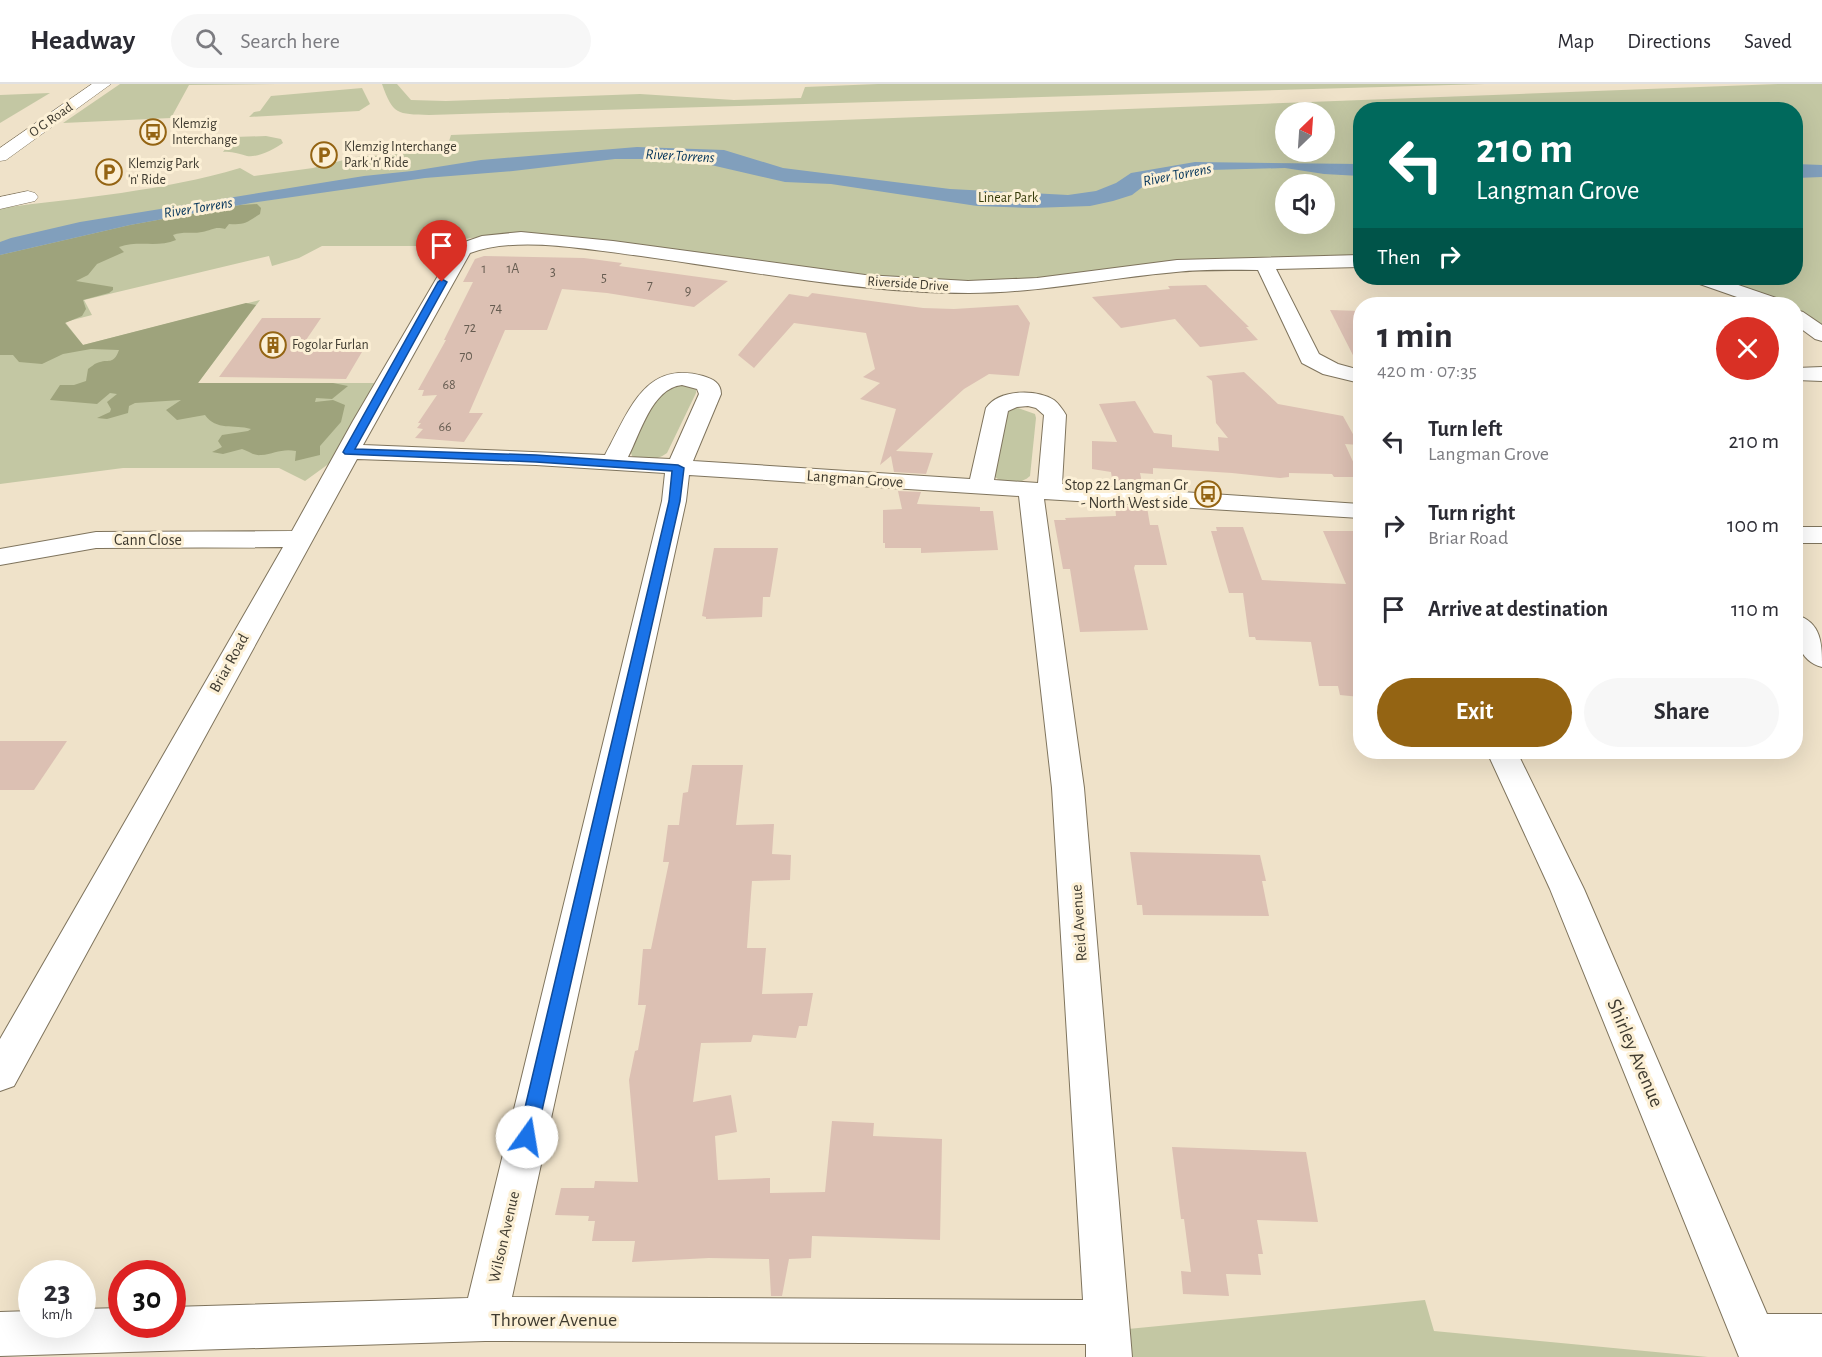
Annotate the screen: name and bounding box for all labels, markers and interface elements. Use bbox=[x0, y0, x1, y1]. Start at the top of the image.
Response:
search box bbox=[171, 14, 591, 68]
icon: search bbox=[192, 25, 225, 58]
text: Headway bbox=[30, 27, 135, 55]
text: Search here bbox=[240, 30, 340, 52]
text: Map bbox=[1558, 31, 1594, 52]
text: Directions bbox=[1627, 31, 1711, 52]
text: Saved bbox=[1744, 31, 1792, 52]
street label: O G Road bbox=[27, 100, 75, 140]
north arrow bbox=[1275, 102, 1335, 162]
map controls bbox=[1275, 102, 1335, 234]
bus stop icon: Klemzig Interchange bbox=[138, 117, 168, 147]
place label: Klemzig Interchange bbox=[172, 117, 238, 147]
icon: left bbox=[1377, 126, 1455, 204]
text: 210 m bbox=[1476, 128, 1573, 170]
parking icon: Klemzig Interchange Park 'n' Ride bbox=[309, 140, 339, 170]
place label: Klemzig Interchange Park 'n' Ride bbox=[344, 140, 457, 170]
water label: River Torrens bbox=[645, 147, 715, 165]
parking icon: Klemzig Park 'n' Ride bbox=[94, 157, 124, 187]
place label: Klemzig Park 'n' Ride bbox=[128, 157, 200, 187]
water label: River Torrens bbox=[1142, 161, 1213, 189]
button: sound bbox=[1275, 174, 1335, 234]
text: Langman Grove bbox=[1476, 177, 1639, 204]
park label: Linear Park bbox=[978, 191, 1039, 205]
water label: River Torrens bbox=[163, 195, 234, 221]
pin bbox=[416, 220, 467, 282]
icon: arrive bbox=[425, 229, 458, 262]
icon: right bbox=[1433, 240, 1466, 273]
text: Then bbox=[1377, 246, 1421, 268]
house number: 1 bbox=[482, 262, 486, 276]
house number: 1A bbox=[507, 262, 519, 276]
house number: 3 bbox=[550, 265, 556, 279]
house number: 5 bbox=[601, 271, 607, 285]
street label: Riverside Drive bbox=[867, 274, 949, 294]
house number: 7 bbox=[647, 278, 653, 292]
house number: 9 bbox=[685, 284, 691, 298]
house number: 74 bbox=[490, 301, 503, 315]
button: close bbox=[1716, 317, 1779, 380]
text: 1 min bbox=[1377, 318, 1453, 354]
house number: 72 bbox=[464, 321, 476, 335]
building icon: Fogolar Furlan bbox=[258, 330, 288, 360]
place label: Fogolar Furlan bbox=[292, 338, 369, 352]
house number: 70 bbox=[459, 349, 473, 363]
text: 420 m · 07:35 bbox=[1377, 361, 1477, 381]
house number: 68 bbox=[442, 378, 456, 392]
text: Turn left bbox=[1428, 418, 1502, 440]
house number: 66 bbox=[438, 420, 452, 434]
icon: left bbox=[1377, 425, 1410, 458]
text: 210 m bbox=[1729, 430, 1779, 452]
text: Langman Grove bbox=[1428, 444, 1549, 464]
street label: Langman Grove bbox=[806, 468, 904, 490]
place label: Stop 22 Langman Gr - North West side bbox=[1064, 477, 1189, 511]
bus stop icon: Stop 22 Langman Gr - North West side bbox=[1193, 479, 1223, 509]
text: Turn right bbox=[1428, 502, 1515, 524]
icon: right bbox=[1377, 509, 1410, 542]
text: 100 m bbox=[1727, 514, 1779, 536]
text: Briar Road bbox=[1428, 528, 1508, 548]
street label: Cann Close bbox=[114, 532, 182, 548]
icon: arrive bbox=[1377, 593, 1410, 626]
text: Arrive at destination bbox=[1428, 598, 1608, 620]
text: 110 m bbox=[1731, 598, 1779, 620]
street label: Briar Road bbox=[206, 631, 252, 695]
button: Exit bbox=[1377, 678, 1572, 747]
button: Share bbox=[1584, 678, 1779, 747]
street label: Reid Avenue bbox=[1068, 884, 1090, 962]
street label: Shirley Avenue bbox=[1603, 996, 1667, 1110]
position arrow bbox=[495, 1105, 559, 1169]
street label: Wilson Avenue bbox=[486, 1190, 522, 1284]
speed limit sign: 30 bbox=[108, 1260, 186, 1338]
text: 23 bbox=[43, 1277, 71, 1307]
text: km/h bbox=[42, 1307, 72, 1322]
street label: Thrower Avenue bbox=[491, 1310, 617, 1330]

